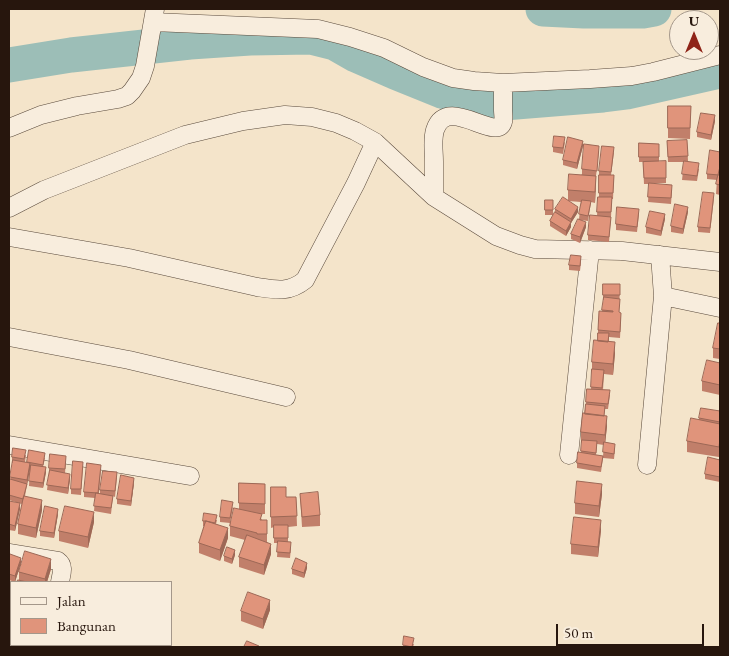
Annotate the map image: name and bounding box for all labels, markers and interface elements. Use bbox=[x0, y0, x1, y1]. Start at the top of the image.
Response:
north arrow bbox=[669, 10, 719, 60]
text: U bbox=[689, 12, 699, 30]
legend bbox=[10, 581, 172, 646]
text: Jalan bbox=[57, 591, 86, 610]
scale bar bbox=[559, 614, 706, 646]
text: Bangunan bbox=[57, 616, 116, 635]
text: 50 m bbox=[564, 623, 593, 642]

